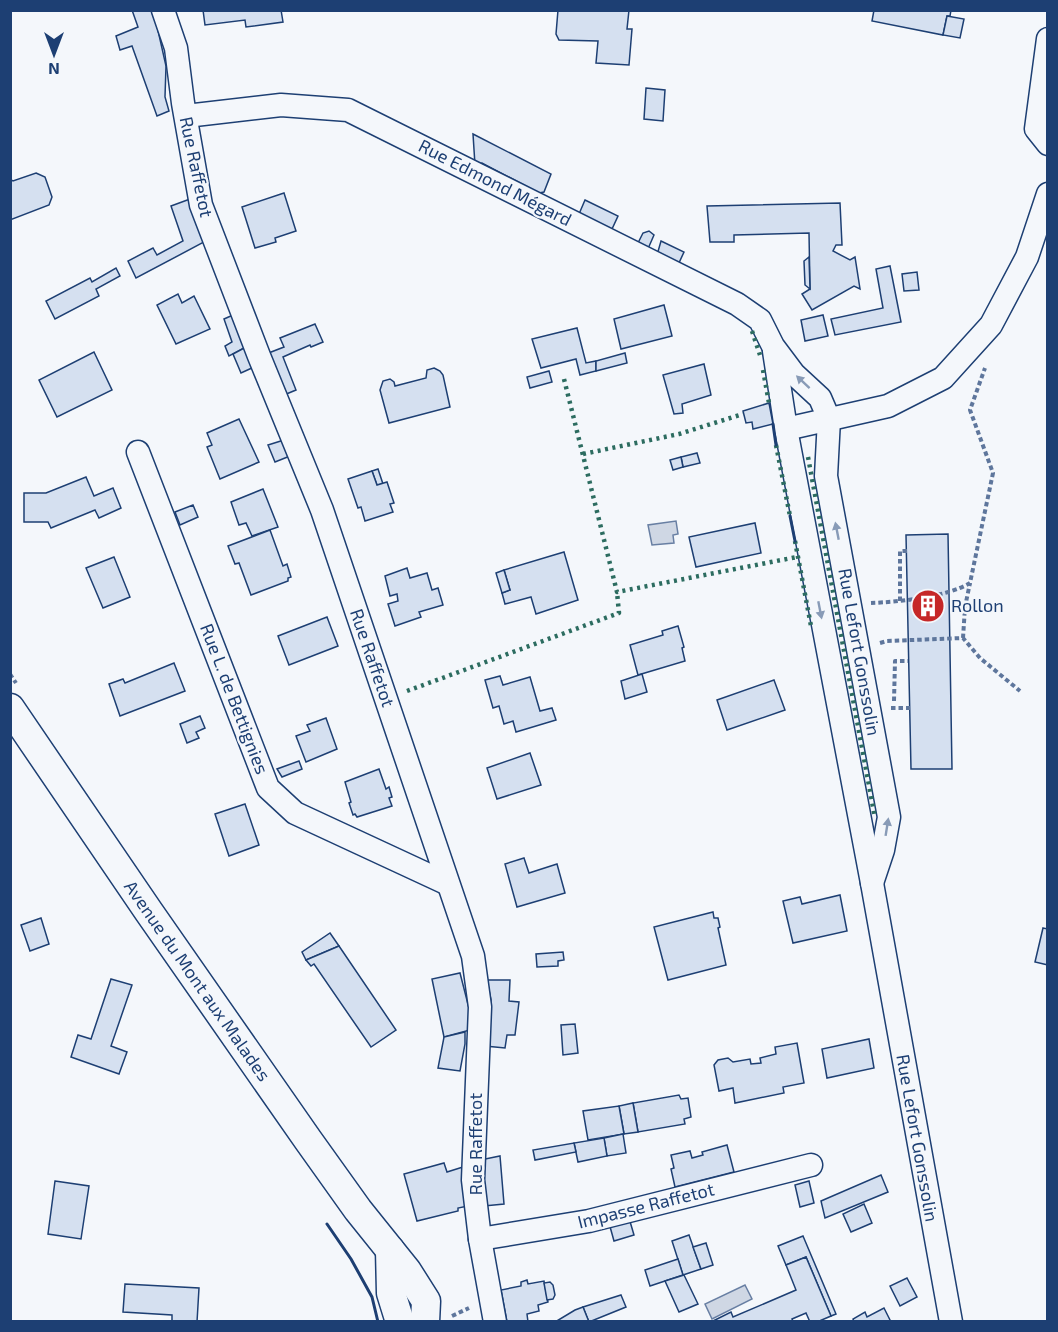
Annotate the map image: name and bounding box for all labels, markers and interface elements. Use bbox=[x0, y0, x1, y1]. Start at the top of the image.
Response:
north arrow bbox=[24, 24, 84, 84]
text: N bbox=[48, 60, 60, 79]
street label: Rue Raffetot bbox=[176, 114, 218, 219]
street label: Rue Edmond Mégard bbox=[415, 134, 576, 230]
one-way arrow bbox=[795, 375, 810, 389]
one-way arrow bbox=[832, 522, 841, 541]
street label: Rue Lefort Gonssolin bbox=[834, 566, 886, 737]
building icon: Rollon bbox=[910, 588, 946, 624]
place label: Rollon bbox=[951, 594, 1004, 616]
one-way arrow bbox=[816, 601, 825, 620]
street label: Rue Raffetot bbox=[346, 606, 400, 710]
street label: Rue L. de Bettignies bbox=[196, 620, 274, 777]
one-way arrow bbox=[883, 817, 892, 836]
street label: Avenue du Mont aux Malades bbox=[120, 876, 276, 1085]
street label: Rue Lefort Gonssolin bbox=[892, 1052, 944, 1223]
street label: Rue Raffetot bbox=[464, 1093, 486, 1195]
street label: Impasse Raffetot bbox=[575, 1177, 716, 1233]

